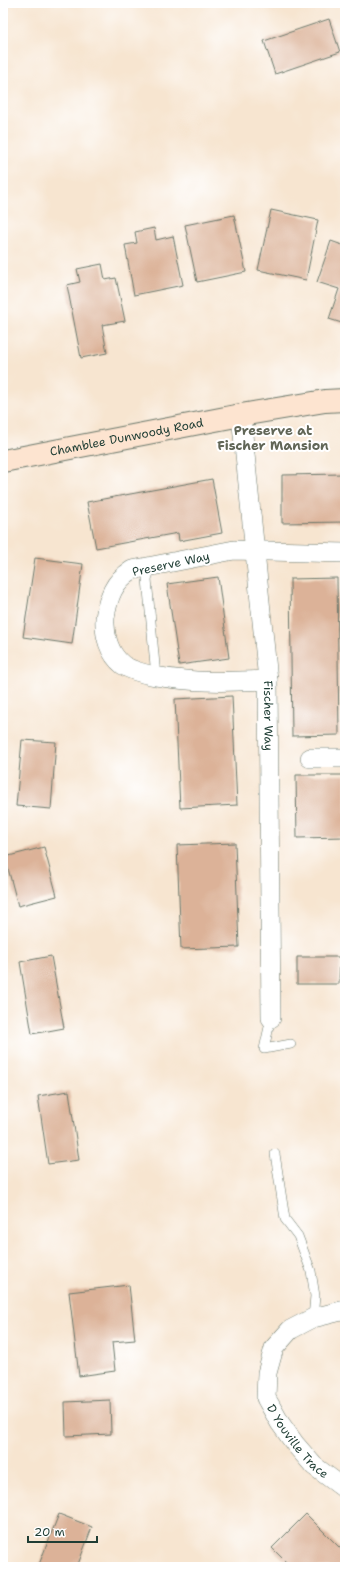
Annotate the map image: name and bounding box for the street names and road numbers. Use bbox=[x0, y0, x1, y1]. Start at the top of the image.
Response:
street label: Chamblee Dunwoody Road bbox=[49, 414, 205, 460]
street label: Preserve Way bbox=[131, 548, 211, 580]
street label: Fischer Way bbox=[260, 680, 277, 751]
street label: D Youville Trace bbox=[263, 1401, 332, 1482]

